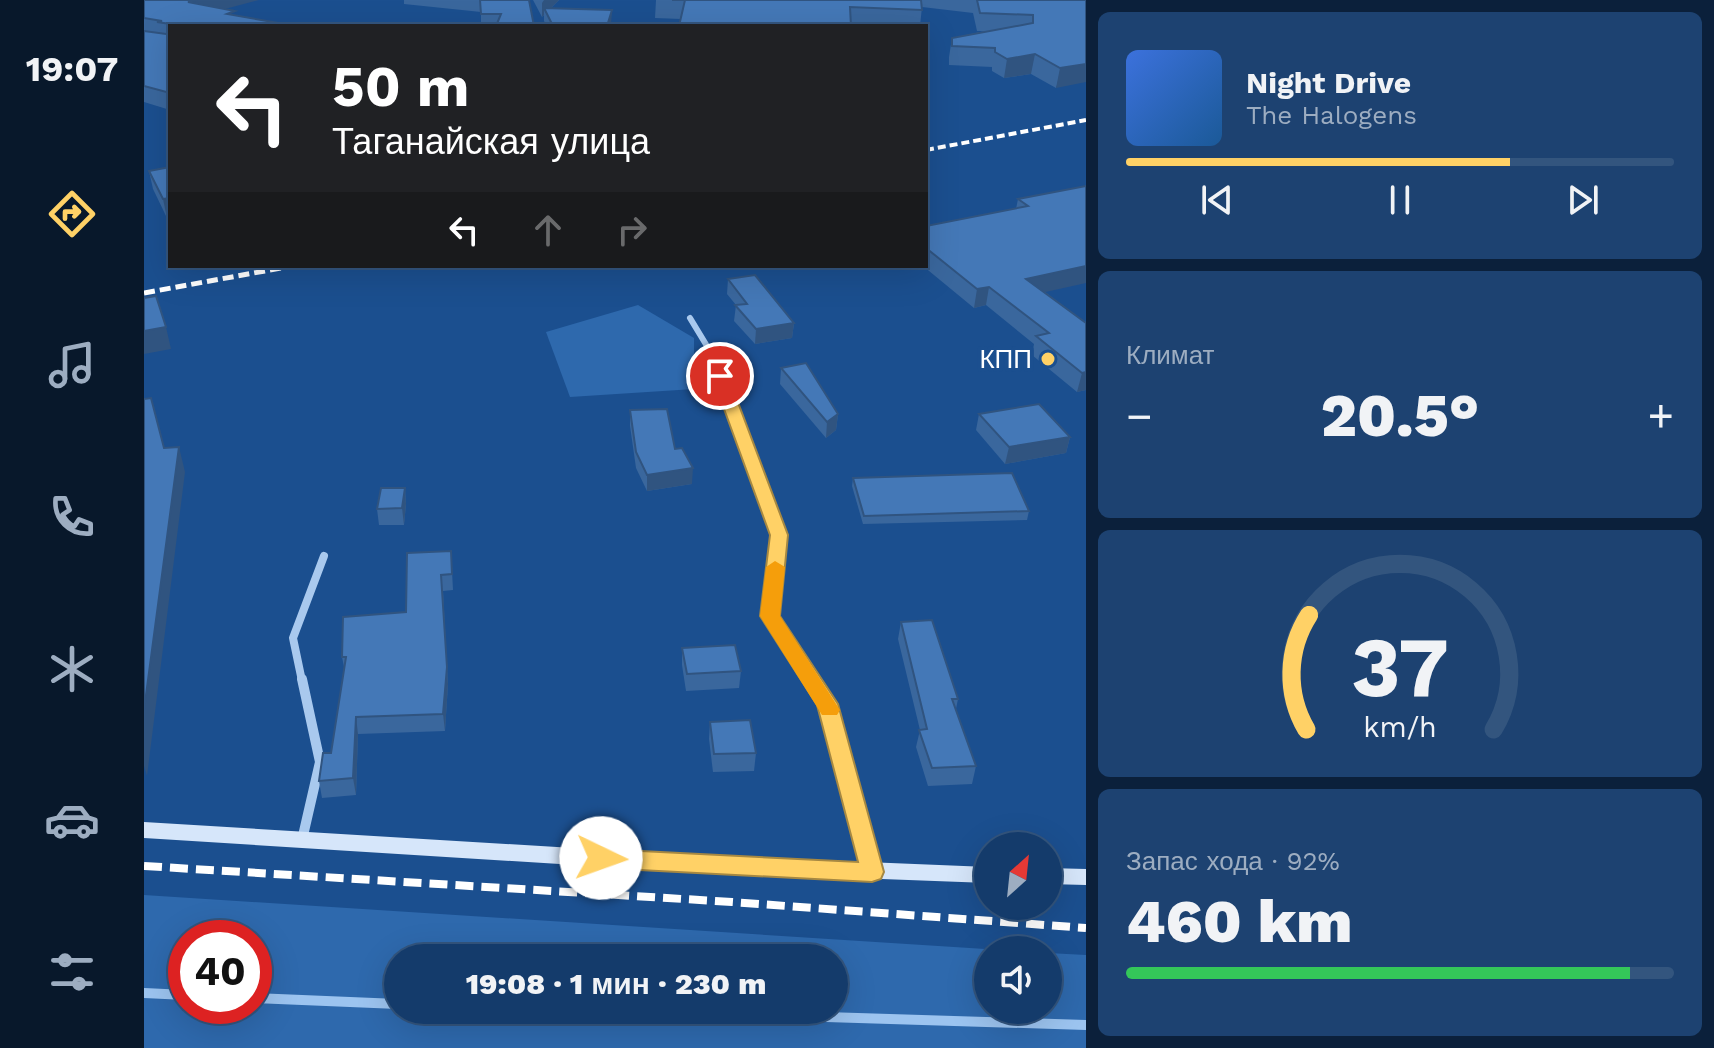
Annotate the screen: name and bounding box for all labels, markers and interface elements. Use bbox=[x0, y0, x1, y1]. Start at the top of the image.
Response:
text: 19:07 bbox=[26, 48, 118, 90]
text: 50 m bbox=[332, 54, 469, 120]
icon: left bbox=[200, 56, 304, 160]
text: Night Drive bbox=[1246, 65, 1411, 100]
text: The Halogens bbox=[1246, 100, 1417, 130]
text: Таганайская улица bbox=[332, 121, 650, 163]
icon: previous bbox=[1195, 178, 1239, 222]
icon: pause bbox=[1378, 178, 1422, 222]
icon: next bbox=[1561, 178, 1605, 222]
icon: directions bbox=[44, 186, 100, 242]
icon: left bbox=[442, 208, 486, 252]
icon: ahead bbox=[526, 208, 570, 252]
icon: right bbox=[610, 208, 654, 252]
icon: music bbox=[44, 337, 100, 393]
text: Климат bbox=[1126, 340, 1215, 370]
pin bbox=[686, 342, 754, 410]
place label: КПП bbox=[979, 344, 1032, 374]
marker: КПП bbox=[1039, 350, 1057, 368]
icon: arrive bbox=[698, 354, 742, 398]
text: 20.5° bbox=[1321, 380, 1479, 451]
text: − bbox=[1126, 390, 1153, 442]
text: + bbox=[1647, 390, 1674, 442]
icon: phone bbox=[44, 489, 100, 545]
text: 37 bbox=[1351, 618, 1449, 715]
icon: climate bbox=[44, 641, 100, 697]
text: km/h bbox=[1363, 710, 1437, 744]
icon: car bbox=[44, 792, 100, 848]
position arrow bbox=[559, 816, 643, 900]
north arrow bbox=[974, 832, 1062, 920]
map controls bbox=[974, 832, 1062, 1024]
text: Запас хода · 92% bbox=[1126, 846, 1340, 876]
text: 460 km bbox=[1126, 886, 1352, 957]
speed limit sign: 40 bbox=[168, 920, 272, 1024]
button: sound bbox=[974, 936, 1062, 1024]
icon: filters bbox=[44, 944, 100, 1000]
text: 19:08 · 1 мин · 230 m bbox=[466, 966, 766, 1001]

